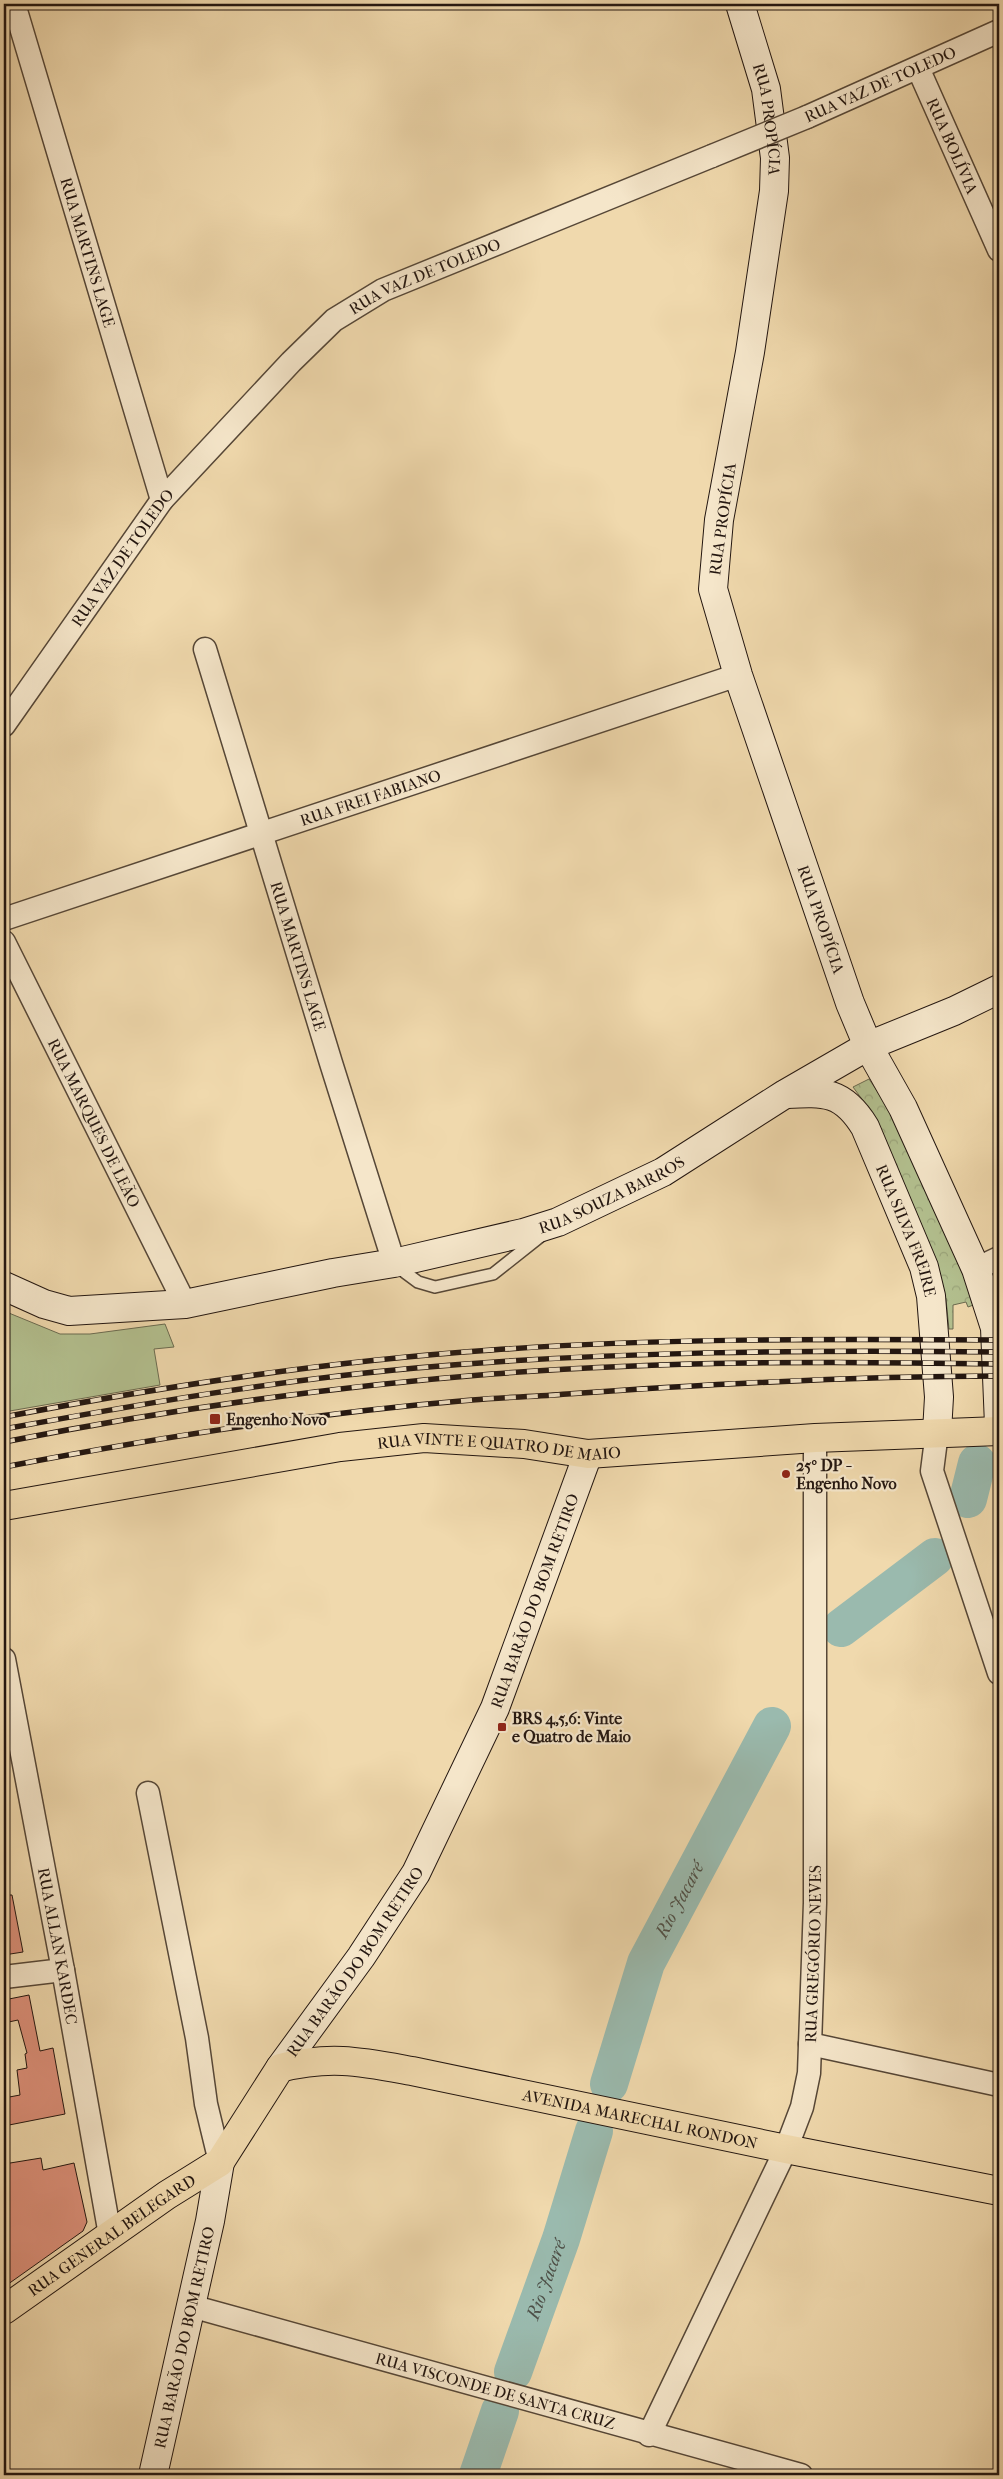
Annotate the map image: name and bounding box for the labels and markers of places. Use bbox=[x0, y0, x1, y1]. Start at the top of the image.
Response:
place label: Engenho Novo bbox=[226, 1410, 327, 1430]
marker: Engenho Novo bbox=[208, 1412, 222, 1426]
place label: 25º DP - Engenho Novo bbox=[796, 1456, 897, 1494]
marker: 25º DP - Engenho Novo bbox=[780, 1468, 792, 1480]
place label: BRS 4,5,6: Vinte e Quatro de Maio bbox=[512, 1709, 631, 1746]
marker: BRS 4,5,6: Vinte e Quatro de Maio bbox=[496, 1721, 508, 1733]

